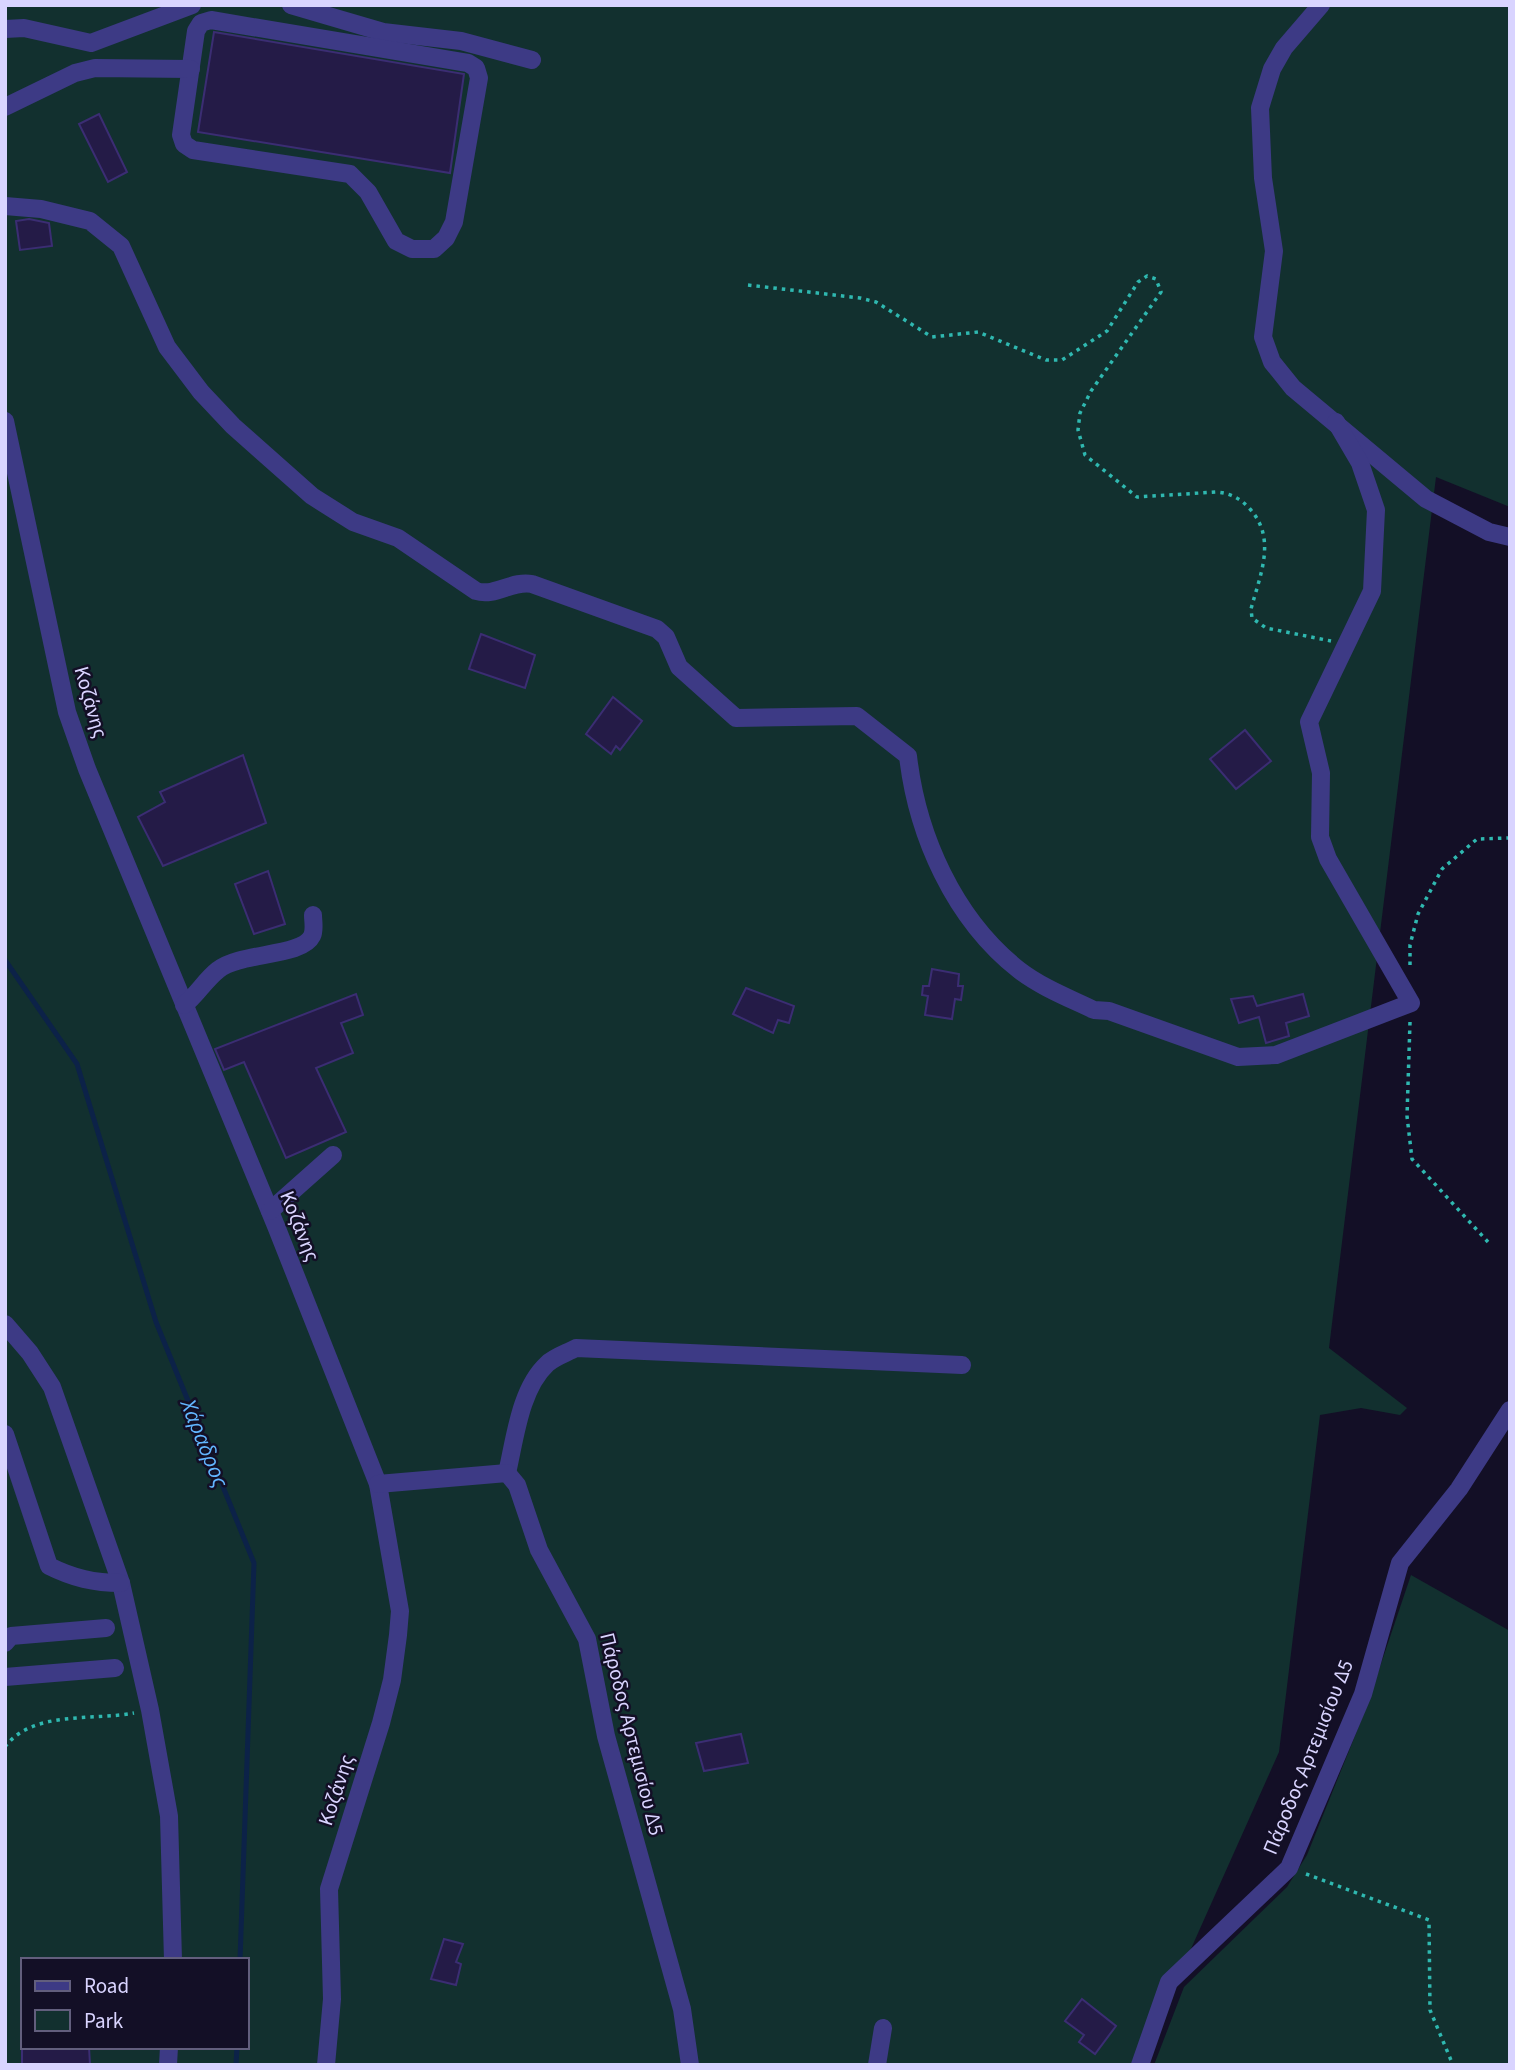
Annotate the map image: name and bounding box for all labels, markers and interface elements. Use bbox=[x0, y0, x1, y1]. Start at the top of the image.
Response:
street label: Κοζάνης bbox=[66, 663, 116, 741]
street label: Κοζάνης bbox=[272, 1186, 328, 1266]
water label: Χάραδρος bbox=[172, 1393, 237, 1493]
street label: Πάροδος Αρτεμισίου Δ5 bbox=[592, 1629, 672, 1839]
street label: Πάροδος Αρτεμισίου Δ5 bbox=[1255, 1655, 1361, 1859]
street label: Κοζάνης bbox=[310, 1750, 362, 1830]
legend bbox=[21, 1958, 248, 2049]
text: Road bbox=[84, 1971, 129, 2001]
text: Park bbox=[84, 2006, 124, 2036]

